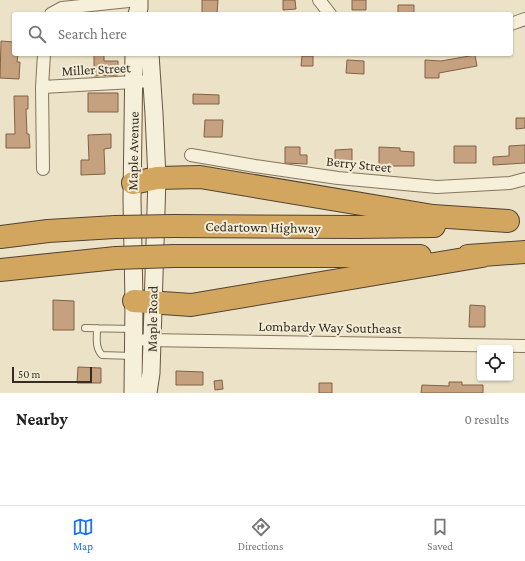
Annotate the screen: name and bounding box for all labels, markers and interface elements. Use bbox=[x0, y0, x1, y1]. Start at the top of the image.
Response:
search box bbox=[12, 12, 513, 56]
icon: search bbox=[26, 23, 48, 45]
text: Search here bbox=[58, 26, 127, 42]
street label: Miller Street bbox=[61, 59, 131, 79]
street label: Maple Avenue bbox=[124, 111, 142, 191]
street label: Berry Street bbox=[326, 153, 393, 175]
street label: Cedartown Highway bbox=[205, 218, 321, 236]
street label: Maple Road bbox=[143, 285, 161, 352]
street label: Lombardy Way Southeast bbox=[258, 318, 402, 336]
map controls bbox=[477, 345, 513, 381]
button: locate bbox=[477, 345, 513, 381]
scale bar bbox=[12, 365, 92, 384]
text: 50 m bbox=[18, 368, 40, 380]
text: Nearby bbox=[16, 410, 68, 429]
text: 0 results bbox=[464, 412, 509, 427]
tab: Map bbox=[72, 516, 94, 552]
tab: Directions bbox=[238, 516, 283, 552]
tab: Saved bbox=[427, 516, 453, 552]

